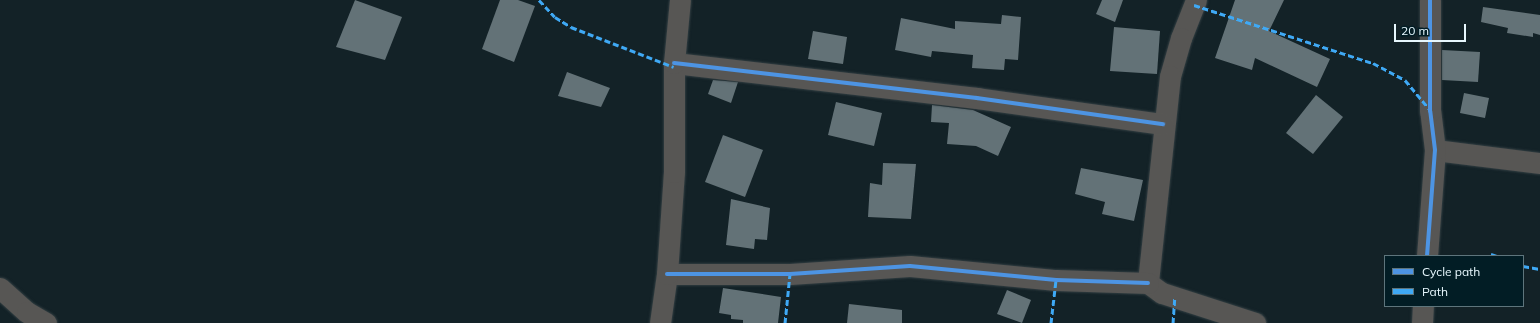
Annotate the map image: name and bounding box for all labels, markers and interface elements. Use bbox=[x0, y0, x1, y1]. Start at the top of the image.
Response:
scale bar bbox=[1396, 16, 1468, 42]
text: 20 m bbox=[1401, 23, 1429, 38]
legend bbox=[1384, 255, 1524, 307]
text: Cycle path bbox=[1422, 264, 1480, 279]
text: Path bbox=[1422, 284, 1448, 299]

